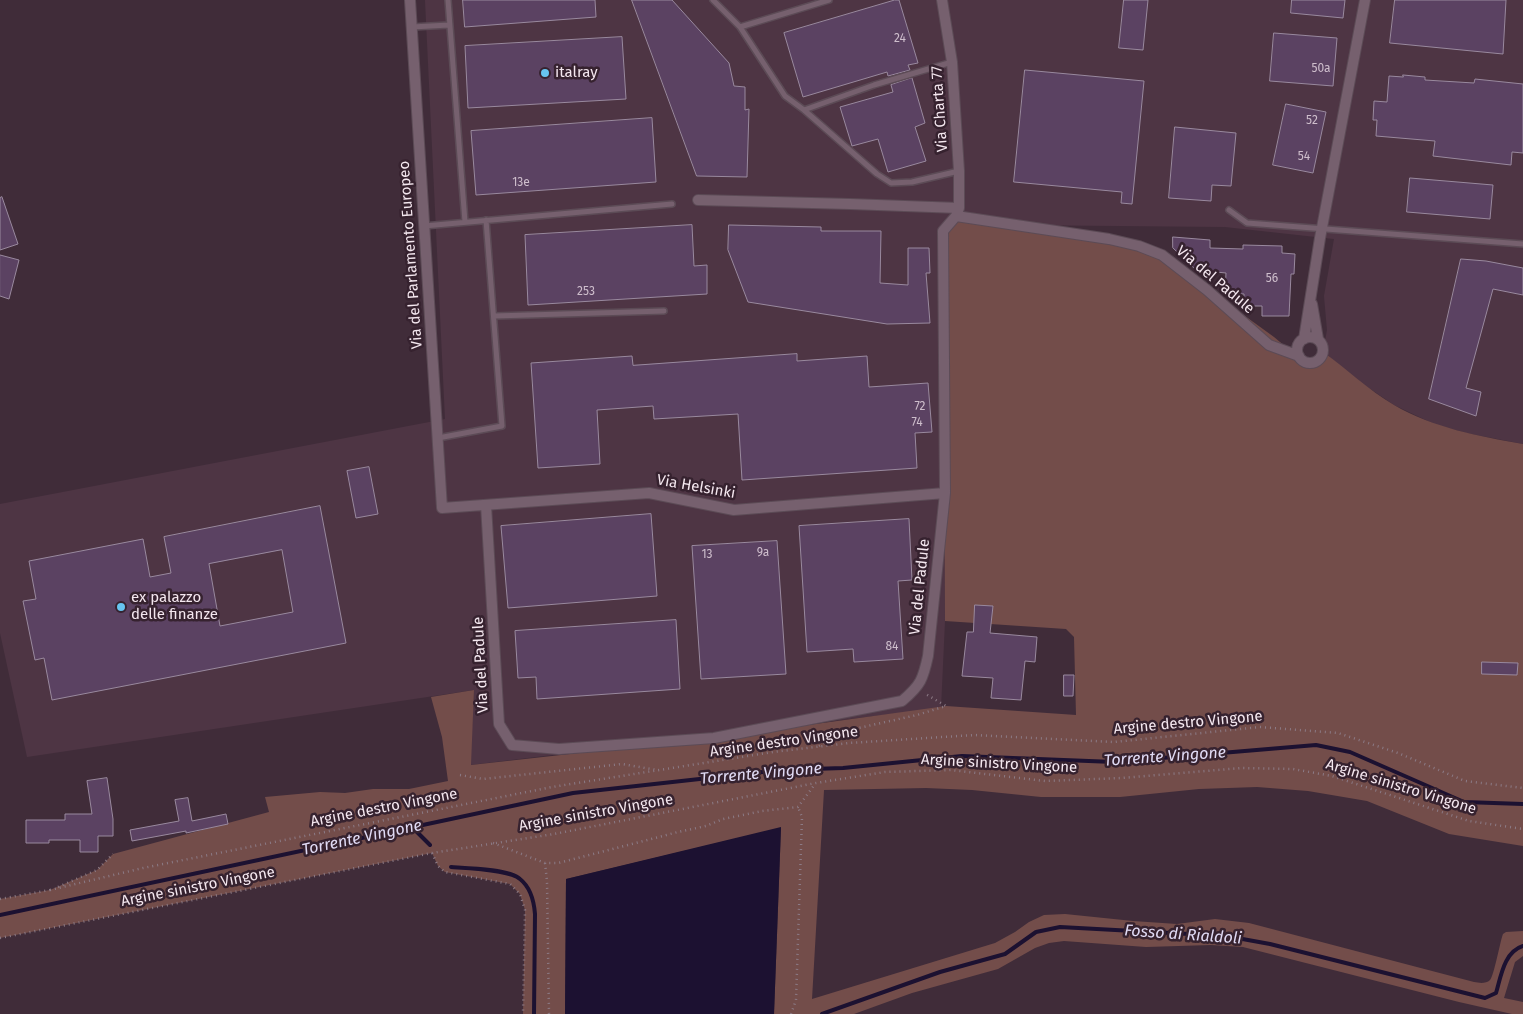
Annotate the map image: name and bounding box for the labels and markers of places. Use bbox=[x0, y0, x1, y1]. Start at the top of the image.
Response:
place label: italray bbox=[555, 64, 598, 82]
marker: italray bbox=[539, 67, 551, 79]
place label: ex palazzo delle finanze bbox=[131, 589, 218, 624]
marker: ex palazzo delle finanze bbox=[115, 601, 127, 613]

